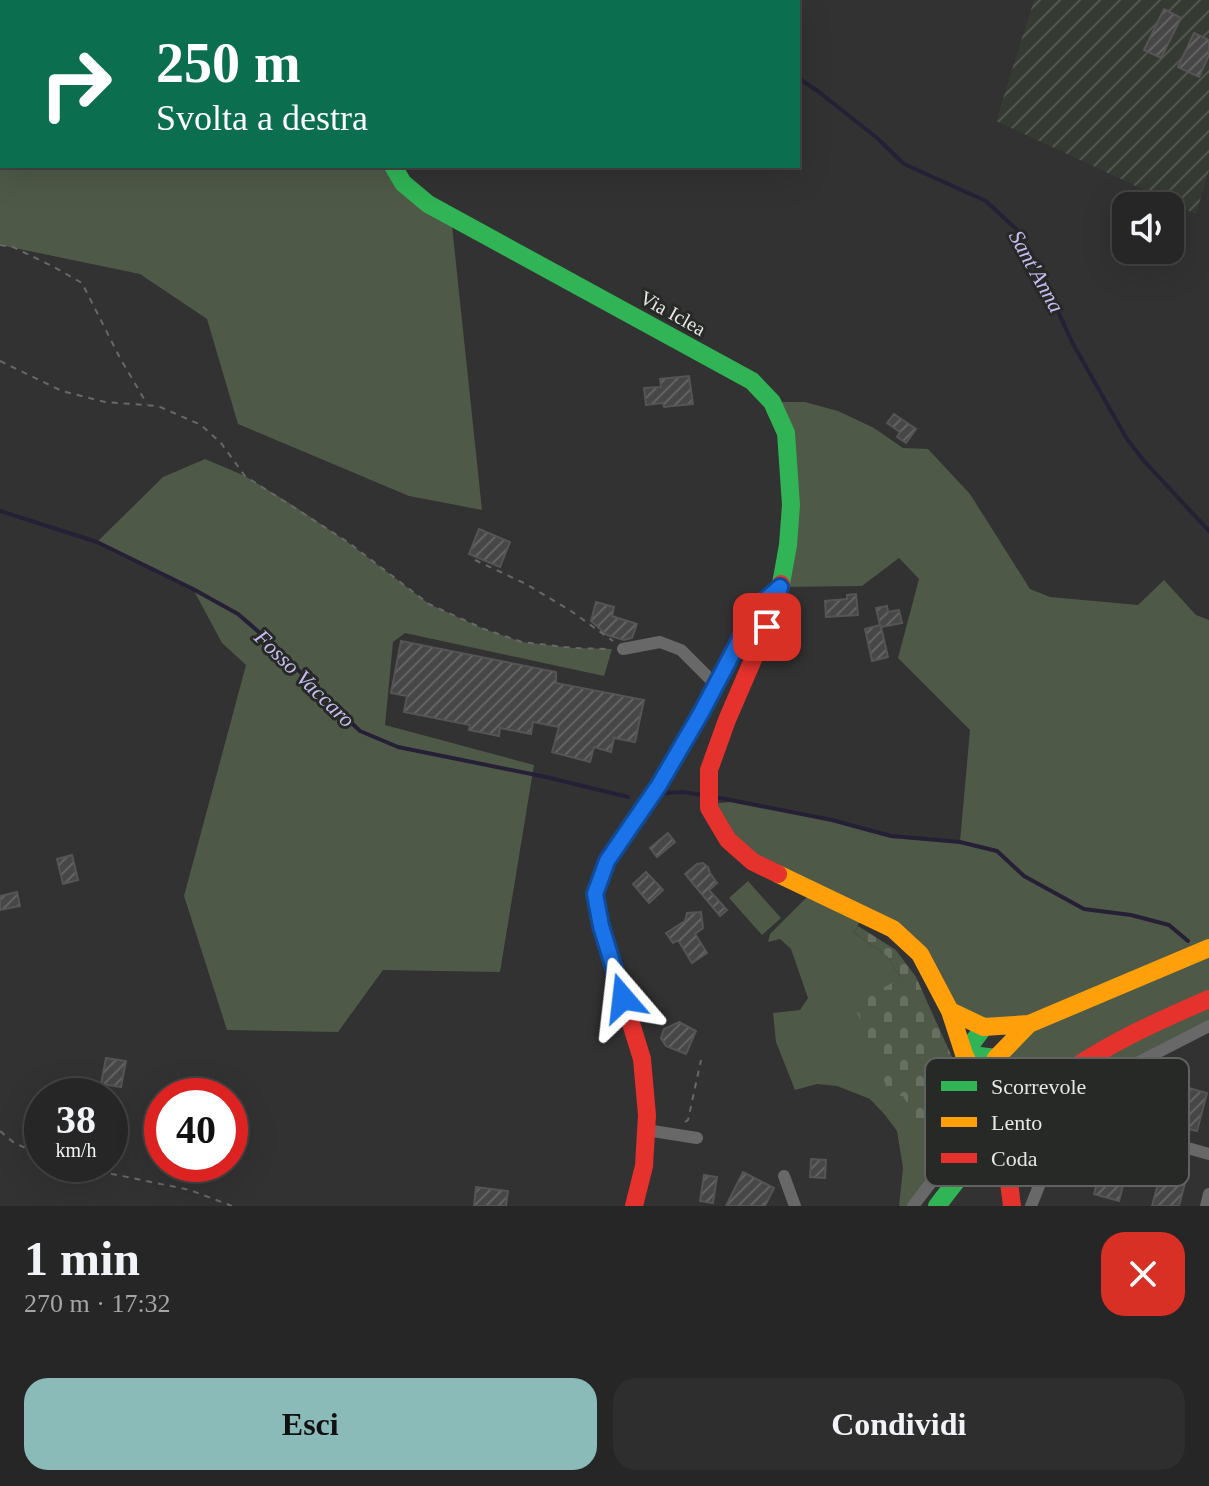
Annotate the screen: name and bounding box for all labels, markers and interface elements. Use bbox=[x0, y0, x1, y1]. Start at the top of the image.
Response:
icon: right bbox=[24, 32, 128, 136]
text: 250 m bbox=[156, 32, 301, 94]
text: Svolta a destra bbox=[156, 98, 368, 138]
map controls bbox=[1112, 192, 1184, 264]
button: sound bbox=[1112, 192, 1184, 264]
water label: Sant'Anna bbox=[1004, 226, 1069, 317]
street label: Via Iclea bbox=[636, 286, 710, 340]
pin bbox=[733, 593, 801, 661]
icon: arrive bbox=[745, 605, 789, 649]
water label: Fosso Vaccaro bbox=[249, 624, 360, 732]
position arrow bbox=[581, 956, 665, 1040]
legend bbox=[925, 1058, 1189, 1186]
text: Scorrevole bbox=[991, 1074, 1086, 1099]
speed limit sign: 40 bbox=[144, 1078, 248, 1182]
text: 38 bbox=[56, 1097, 96, 1142]
text: Lento bbox=[991, 1110, 1042, 1135]
text: km/h bbox=[55, 1139, 97, 1161]
text: Coda bbox=[991, 1146, 1038, 1171]
text: 1 min bbox=[24, 1232, 140, 1285]
button: close bbox=[1101, 1232, 1185, 1316]
text: 270 m · 17:32 bbox=[24, 1289, 171, 1318]
button: Esci bbox=[24, 1378, 597, 1470]
button: Condividi bbox=[613, 1378, 1185, 1470]

